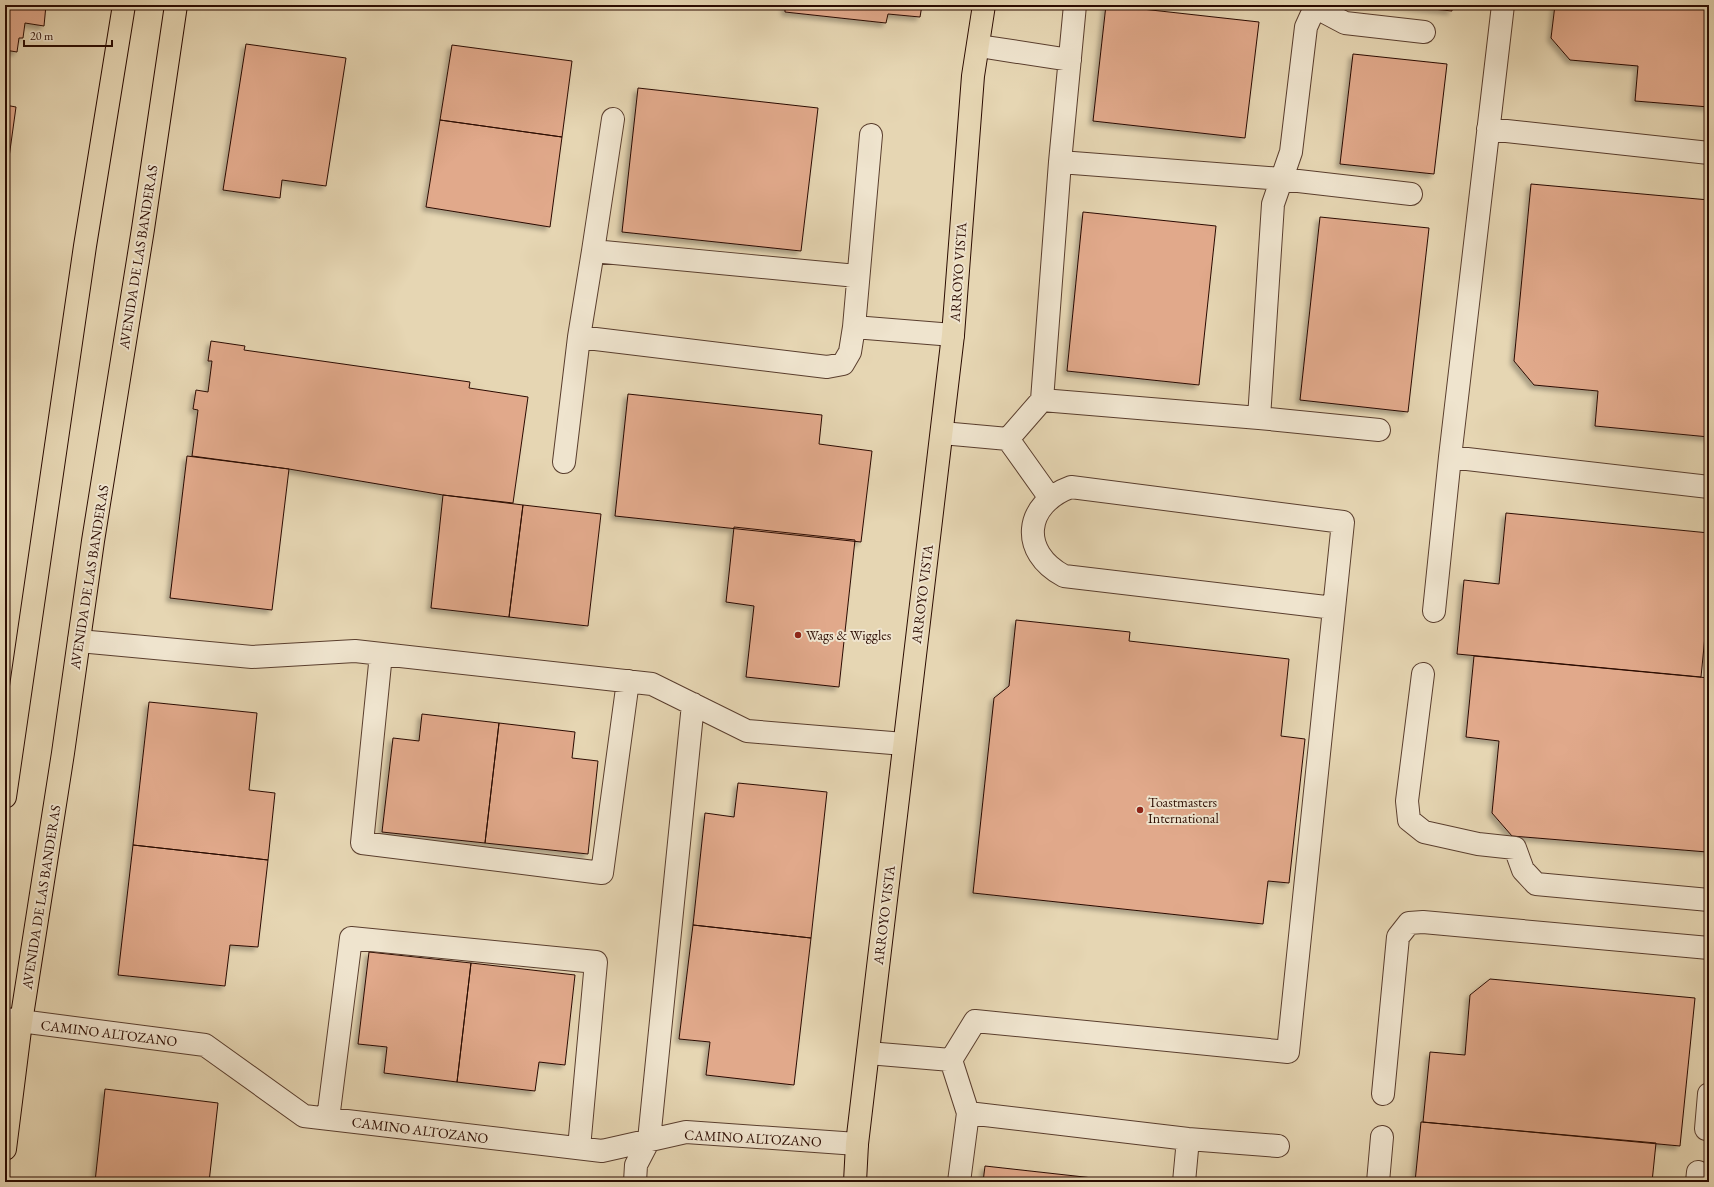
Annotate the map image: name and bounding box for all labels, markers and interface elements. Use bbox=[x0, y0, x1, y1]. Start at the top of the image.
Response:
scale bar bbox=[24, 22, 112, 48]
text: 20 m bbox=[30, 28, 54, 44]
street label: AVENIDA DE LAS BANDERAS bbox=[114, 164, 161, 351]
street label: ARROYO VISTA bbox=[945, 221, 970, 323]
street label: AVENIDA DE LAS BANDERAS bbox=[65, 484, 112, 671]
street label: ARROYO VISTA bbox=[907, 543, 937, 646]
place label: Wags & Wiggles bbox=[806, 626, 892, 644]
marker: Wags & Wiggles bbox=[793, 630, 803, 640]
place label: Toastmasters International bbox=[1148, 793, 1219, 827]
street label: AVENIDA DE LAS BANDERAS bbox=[17, 804, 64, 991]
marker: Toastmasters International bbox=[1135, 805, 1145, 815]
street label: ARROYO VISTA bbox=[869, 864, 899, 967]
street label: CAMINO ALTOZANO bbox=[40, 1016, 179, 1050]
street label: CAMINO ALTOZANO bbox=[351, 1113, 490, 1147]
street label: CAMINO ALTOZANO bbox=[684, 1125, 822, 1151]

